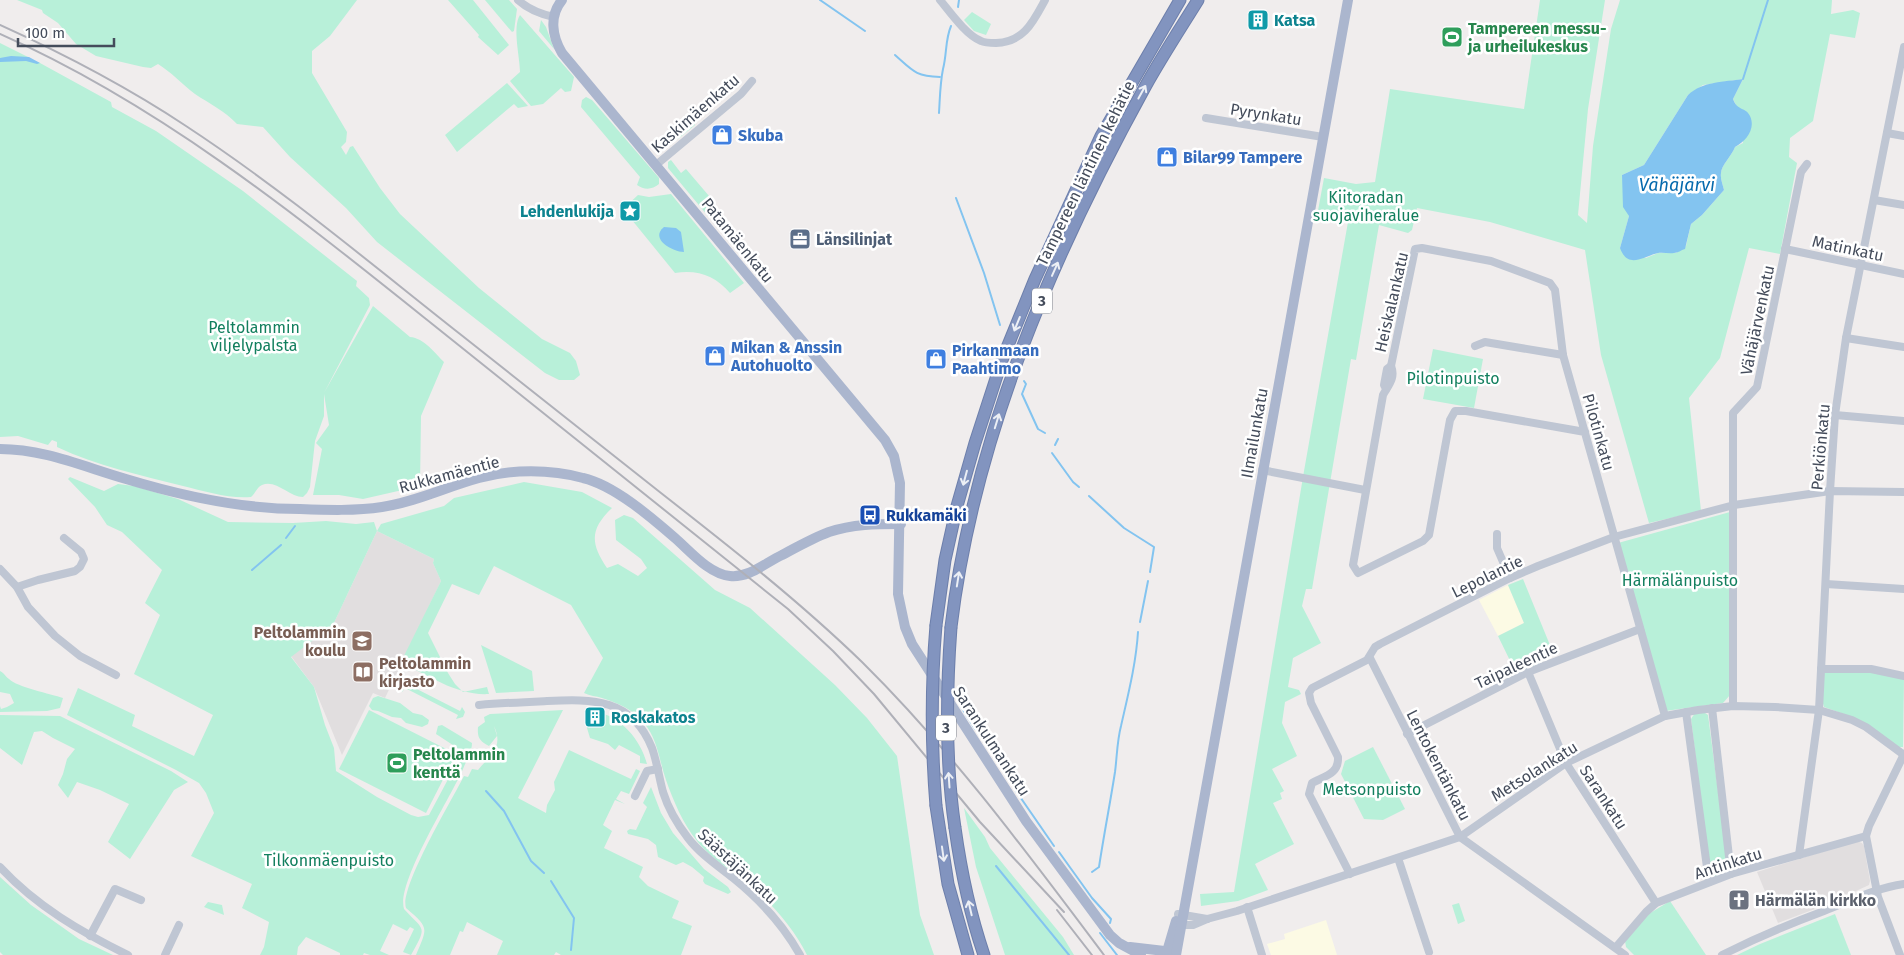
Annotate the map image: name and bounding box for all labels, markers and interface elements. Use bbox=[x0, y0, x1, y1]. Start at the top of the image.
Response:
building icon: Katsa bbox=[1246, 8, 1270, 32]
place label: Katsa bbox=[1274, 11, 1315, 30]
scale bar bbox=[18, 15, 114, 47]
place label: Tampereen messu- ja urheilukeskus bbox=[1467, 19, 1607, 56]
text: 100 m bbox=[25, 24, 65, 42]
sports icon: Tampereen messu- ja urheilukeskus bbox=[1440, 25, 1464, 49]
street label: Kaskimäenkatu bbox=[647, 70, 743, 157]
street label: Tampereen läntinen kehätie bbox=[1032, 78, 1139, 269]
one-way arrow bbox=[1137, 85, 1147, 100]
street label: Pyrynkatu bbox=[1229, 99, 1303, 130]
shop icon: Skuba bbox=[710, 123, 734, 147]
place label: Skuba bbox=[738, 126, 783, 145]
shop icon: Bilar99 Tampere bbox=[1155, 145, 1179, 169]
place label: Bilar99 Tampere bbox=[1183, 148, 1302, 167]
water label: Vähäjärvi bbox=[1639, 174, 1715, 196]
park label: Kiitoradan suojaviheralue bbox=[1313, 188, 1419, 225]
street label: Patamäenkatu bbox=[698, 194, 778, 287]
place icon: Lehdenlukija bbox=[618, 199, 642, 223]
place label: Lehdenlukija bbox=[520, 202, 614, 221]
office icon: Länsilinjat bbox=[788, 227, 812, 251]
place label: Länsilinjat bbox=[816, 230, 893, 249]
street label: Matinkatu bbox=[1810, 232, 1885, 265]
street label: Heiskalankatu bbox=[1371, 250, 1412, 354]
one-way arrow bbox=[1051, 262, 1061, 277]
street label: Vähäjärvenkatu bbox=[1737, 263, 1778, 377]
road number: 3 bbox=[1032, 288, 1052, 314]
one-way arrow bbox=[1011, 316, 1021, 331]
park label: Peltolammin viljelypalsta bbox=[208, 318, 300, 355]
place label: Mikan & Anssin Autohuolto bbox=[730, 338, 842, 375]
place label: Pirkanmaan Paahtimo bbox=[952, 341, 1039, 378]
shop icon: Mikan & Anssin Autohuolto bbox=[703, 344, 727, 368]
shop icon: Pirkanmaan Paahtimo bbox=[924, 347, 948, 371]
park label: Pilotinpuisto bbox=[1406, 369, 1500, 388]
street label: Ilmailunkatu bbox=[1237, 386, 1272, 480]
street label: Pilotinkatu bbox=[1578, 391, 1619, 473]
street label: Perkiönkatu bbox=[1807, 403, 1834, 491]
one-way arrow bbox=[993, 414, 1003, 430]
street label: Rukkamäentie bbox=[397, 452, 502, 497]
one-way arrow bbox=[960, 470, 969, 486]
bus stop icon: Rukkamäki bbox=[858, 503, 882, 527]
place label: Rukkamäki bbox=[886, 506, 967, 525]
street label: Lepolantie bbox=[1449, 551, 1526, 602]
one-way arrow bbox=[953, 571, 963, 587]
park label: Härmälänpuisto bbox=[1622, 571, 1738, 590]
place label: Peltolammin koulu bbox=[254, 623, 346, 660]
school or university icon: Peltolammin koulu bbox=[350, 629, 374, 653]
street label: Taipaleentie bbox=[1472, 638, 1561, 693]
place label: Peltolammin kirjasto bbox=[379, 654, 471, 691]
library icon: Peltolammin kirjasto bbox=[351, 660, 375, 684]
street label: Sarankulmankatu bbox=[949, 683, 1034, 800]
building icon: Roskakatos bbox=[583, 705, 607, 729]
street label: Lentokentänkatu bbox=[1402, 706, 1475, 824]
place label: Roskakatos bbox=[611, 708, 696, 727]
road number: 3 bbox=[936, 716, 956, 740]
street label: Metsolankatu bbox=[1488, 737, 1581, 806]
place label: Peltolammin kenttä bbox=[413, 745, 505, 782]
sports icon: Peltolammin kenttä bbox=[385, 751, 409, 775]
street label: Sarankatu bbox=[1576, 762, 1631, 833]
one-way arrow bbox=[944, 772, 954, 788]
park label: Metsonpuisto bbox=[1323, 780, 1421, 799]
street label: Säästäjänkatu bbox=[694, 825, 781, 908]
street label: Antinkatu bbox=[1692, 844, 1764, 883]
one-way arrow bbox=[938, 846, 948, 862]
park label: Tilkonmäenpuisto bbox=[264, 851, 394, 870]
church icon: Härmälän kirkko bbox=[1727, 888, 1751, 912]
place label: Härmälän kirkko bbox=[1755, 891, 1876, 910]
one-way arrow bbox=[965, 901, 974, 917]

